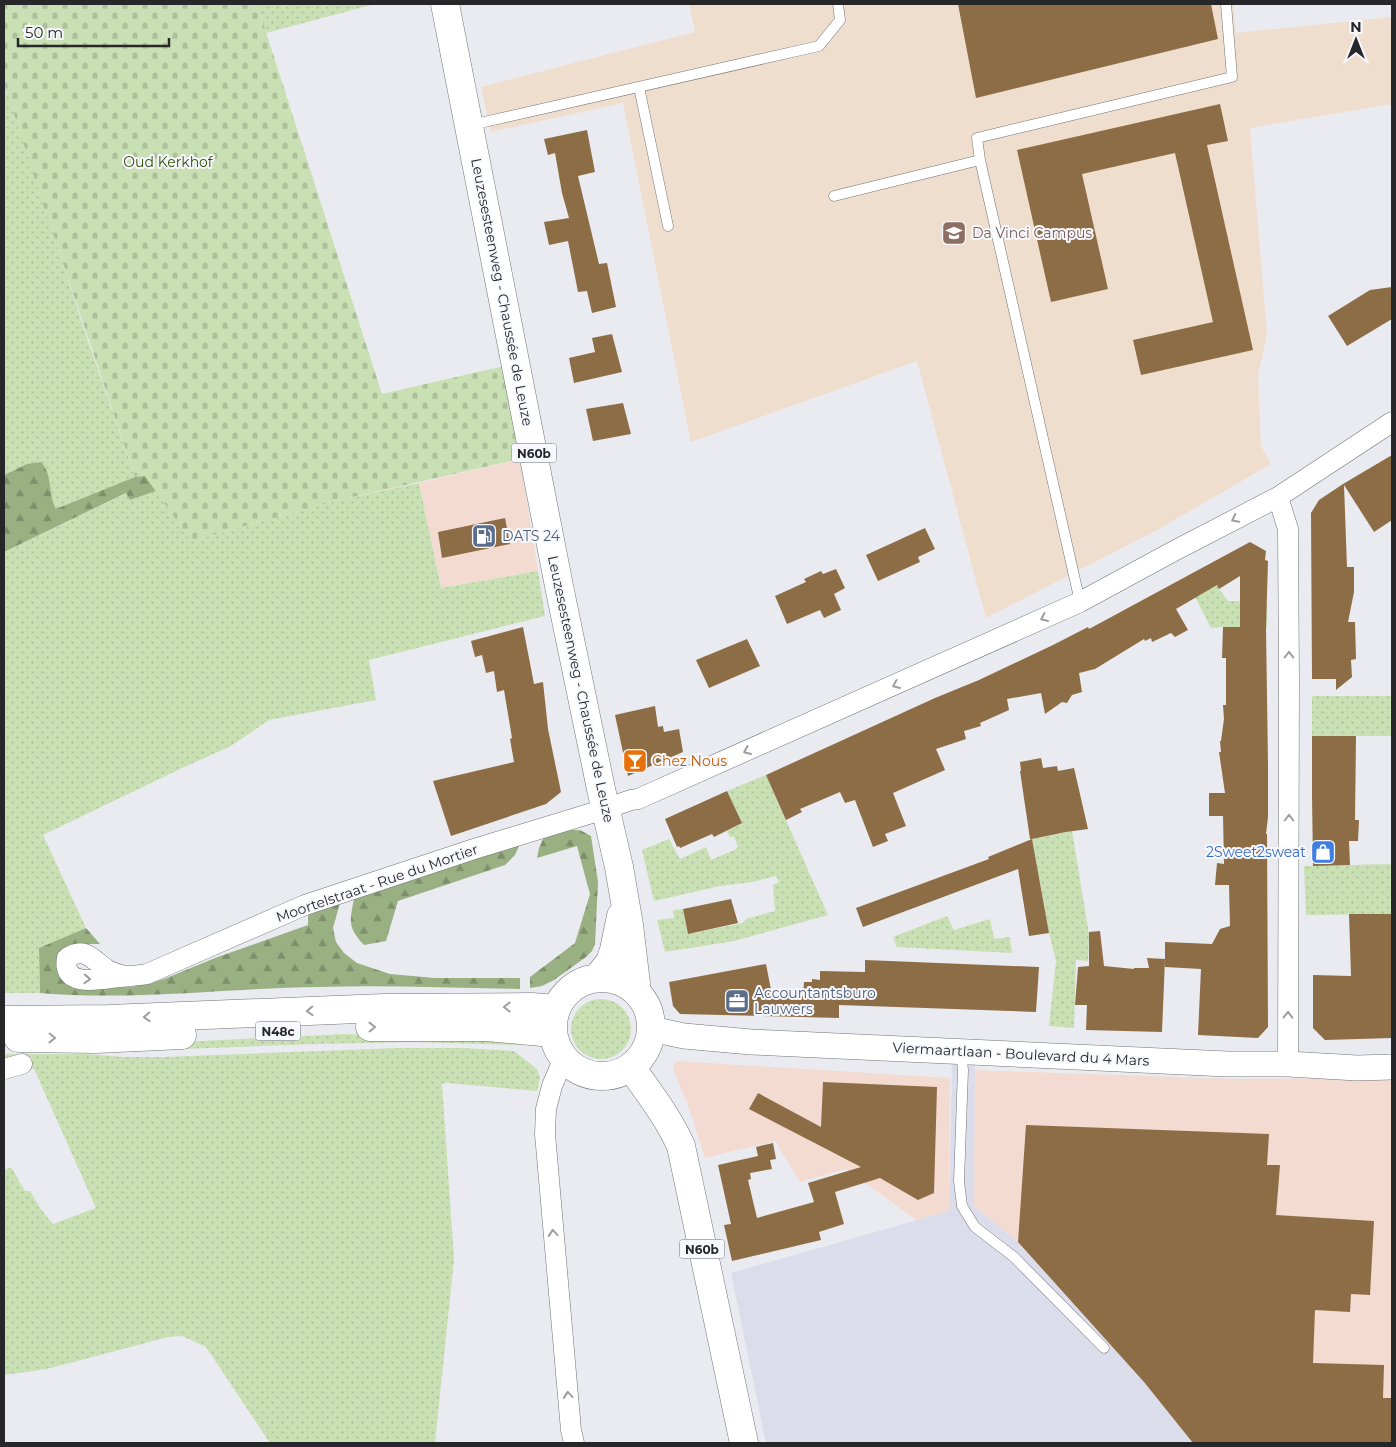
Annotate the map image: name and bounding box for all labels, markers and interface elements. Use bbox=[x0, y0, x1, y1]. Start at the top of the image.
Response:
scale bar bbox=[18, 15, 169, 47]
north arrow bbox=[1331, 15, 1381, 65]
text: N bbox=[1350, 18, 1362, 36]
text: 50 m bbox=[25, 23, 63, 42]
park label: Oud Kerkhof bbox=[123, 153, 214, 171]
street label: Leuzesesteenweg - Chaussée de Leuze bbox=[467, 157, 537, 427]
school or university icon: Da Vinci Campus bbox=[941, 220, 967, 246]
place label: Da Vinci Campus bbox=[972, 224, 1092, 242]
road number: N60b bbox=[512, 443, 556, 462]
one-way arrow bbox=[1231, 513, 1240, 523]
fuel station icon: DATS 24 bbox=[471, 523, 497, 549]
place label: DATS 24 bbox=[502, 527, 561, 545]
street label: Leuzesesteenweg - Chaussée de Leuze bbox=[544, 554, 618, 824]
one-way arrow bbox=[1040, 612, 1049, 623]
one-way arrow bbox=[1284, 651, 1294, 659]
one-way arrow bbox=[892, 678, 901, 689]
one-way arrow bbox=[743, 744, 752, 755]
bar icon: Chez Nous bbox=[622, 748, 648, 774]
place label: Chez Nous bbox=[652, 752, 727, 770]
one-way arrow bbox=[1284, 814, 1294, 822]
shop icon: 2Sweet2sweat bbox=[1310, 839, 1336, 865]
street label: Moortelstraat - Rue du Mortier bbox=[274, 840, 481, 926]
place label: 2Sweet2sweat bbox=[1206, 843, 1306, 861]
one-way arrow bbox=[83, 974, 91, 985]
place label: Accountantsburo Lauwers bbox=[754, 984, 876, 1018]
office icon: Accountantsburo Lauwers bbox=[724, 988, 750, 1014]
one-way arrow bbox=[503, 1002, 511, 1013]
one-way arrow bbox=[306, 1006, 314, 1016]
one-way arrow bbox=[1283, 1011, 1294, 1019]
one-way arrow bbox=[143, 1012, 151, 1023]
road number: N48c bbox=[256, 1021, 300, 1040]
one-way arrow bbox=[369, 1022, 377, 1033]
one-way arrow bbox=[49, 1033, 57, 1044]
street label: Viermaartlaan - Boulevard du 4 Mars bbox=[892, 1038, 1150, 1070]
one-way arrow bbox=[548, 1229, 559, 1237]
road number: N60b bbox=[680, 1240, 724, 1258]
one-way arrow bbox=[563, 1391, 574, 1399]

